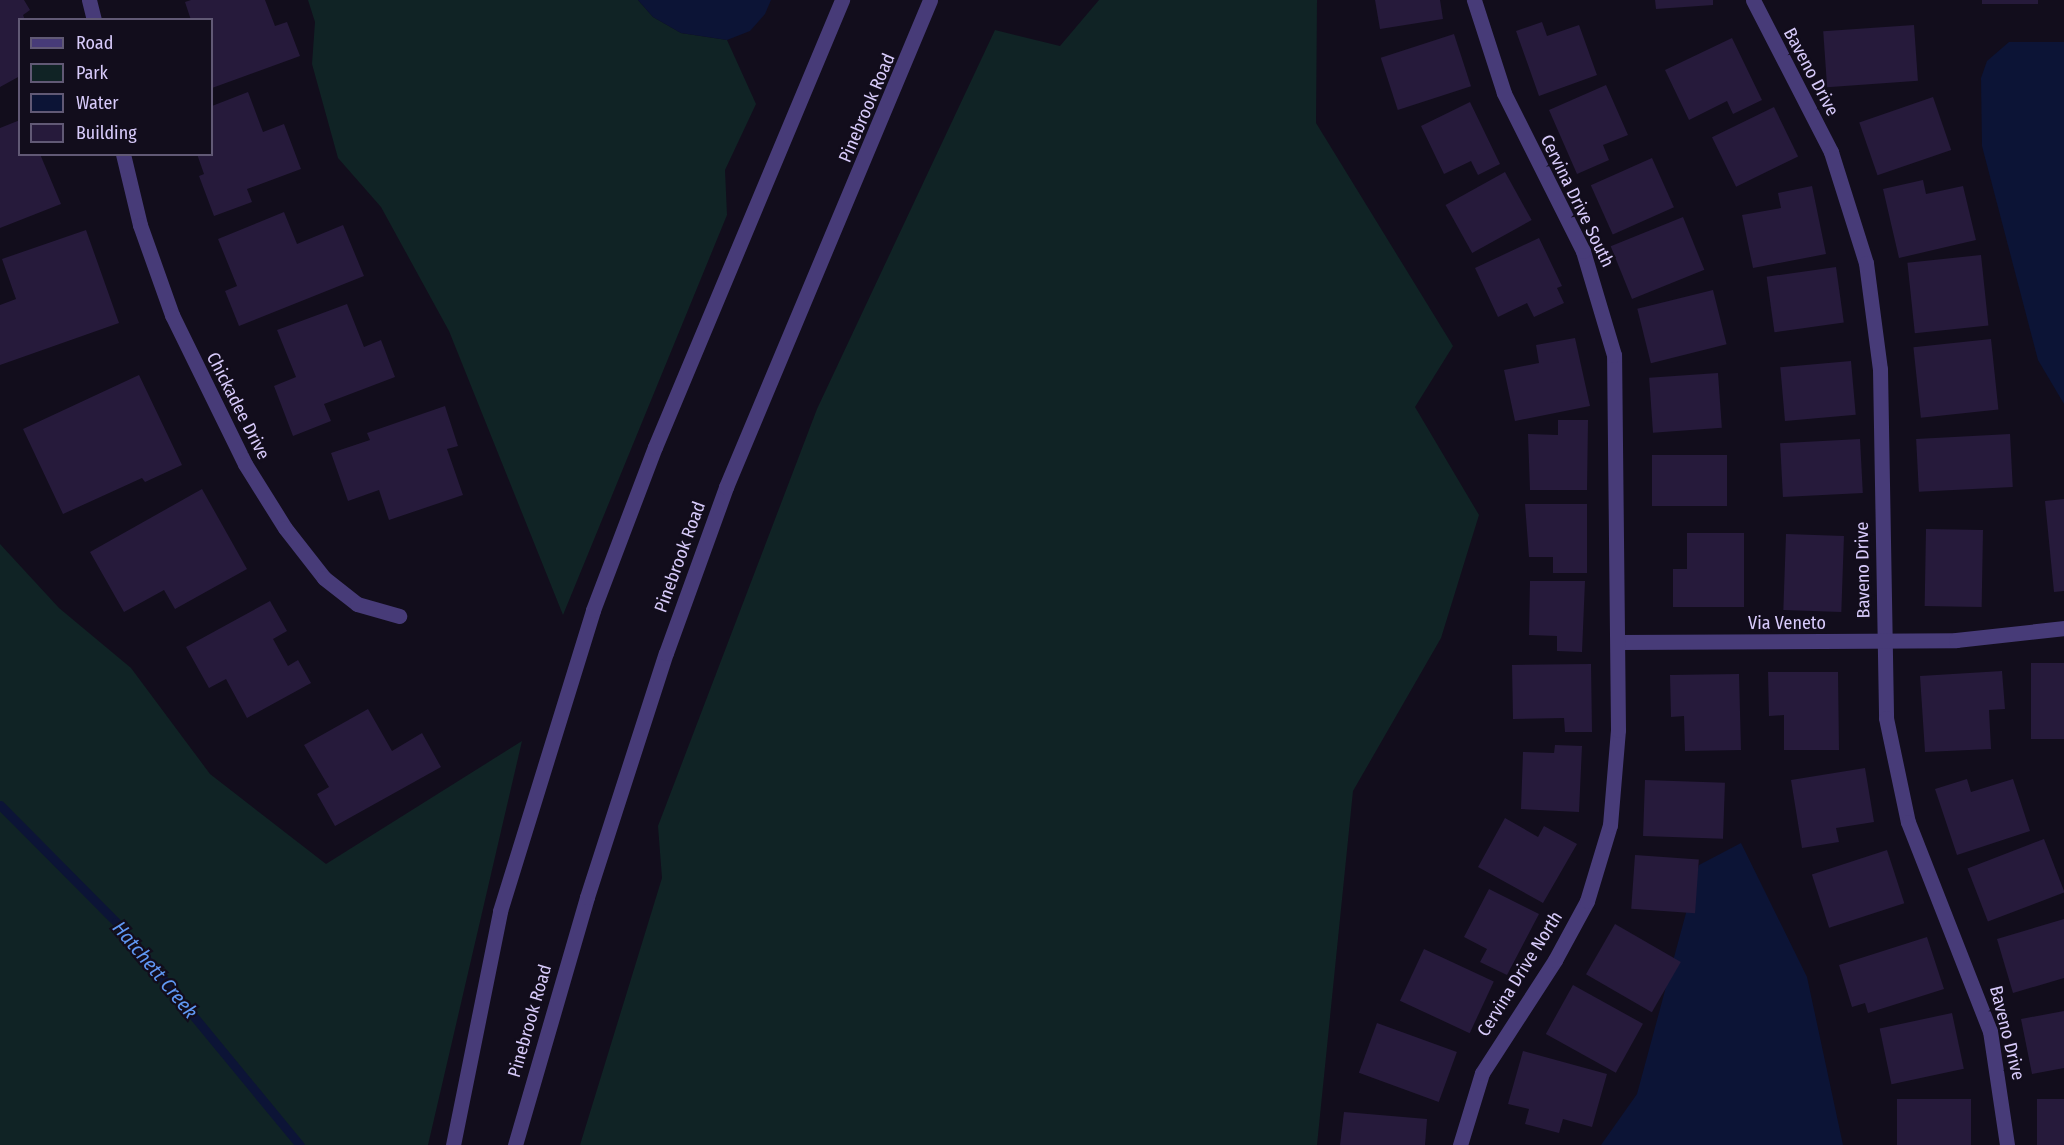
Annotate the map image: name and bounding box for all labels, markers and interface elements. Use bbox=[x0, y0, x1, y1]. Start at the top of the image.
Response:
legend bbox=[18, 18, 213, 156]
street label: Baveno Drive bbox=[1779, 24, 1843, 120]
text: Road bbox=[76, 32, 113, 54]
street label: Pinebrook Road bbox=[834, 50, 900, 166]
text: Park bbox=[76, 62, 108, 84]
text: Water bbox=[76, 92, 119, 114]
text: Building bbox=[76, 122, 137, 144]
street label: Cervina Drive South bbox=[1536, 131, 1618, 271]
street label: Chickadee Drive bbox=[202, 349, 274, 463]
street label: Pinebrook Road bbox=[650, 499, 710, 615]
street label: Baveno Drive bbox=[1851, 522, 1875, 618]
street label: Via Veneto bbox=[1748, 612, 1826, 634]
street label: Cervina Drive North bbox=[1473, 907, 1567, 1041]
water label: Hatchett Creek bbox=[107, 916, 203, 1024]
street label: Pinebrook Road bbox=[504, 962, 556, 1080]
street label: Baveno Drive bbox=[1985, 984, 2029, 1082]

